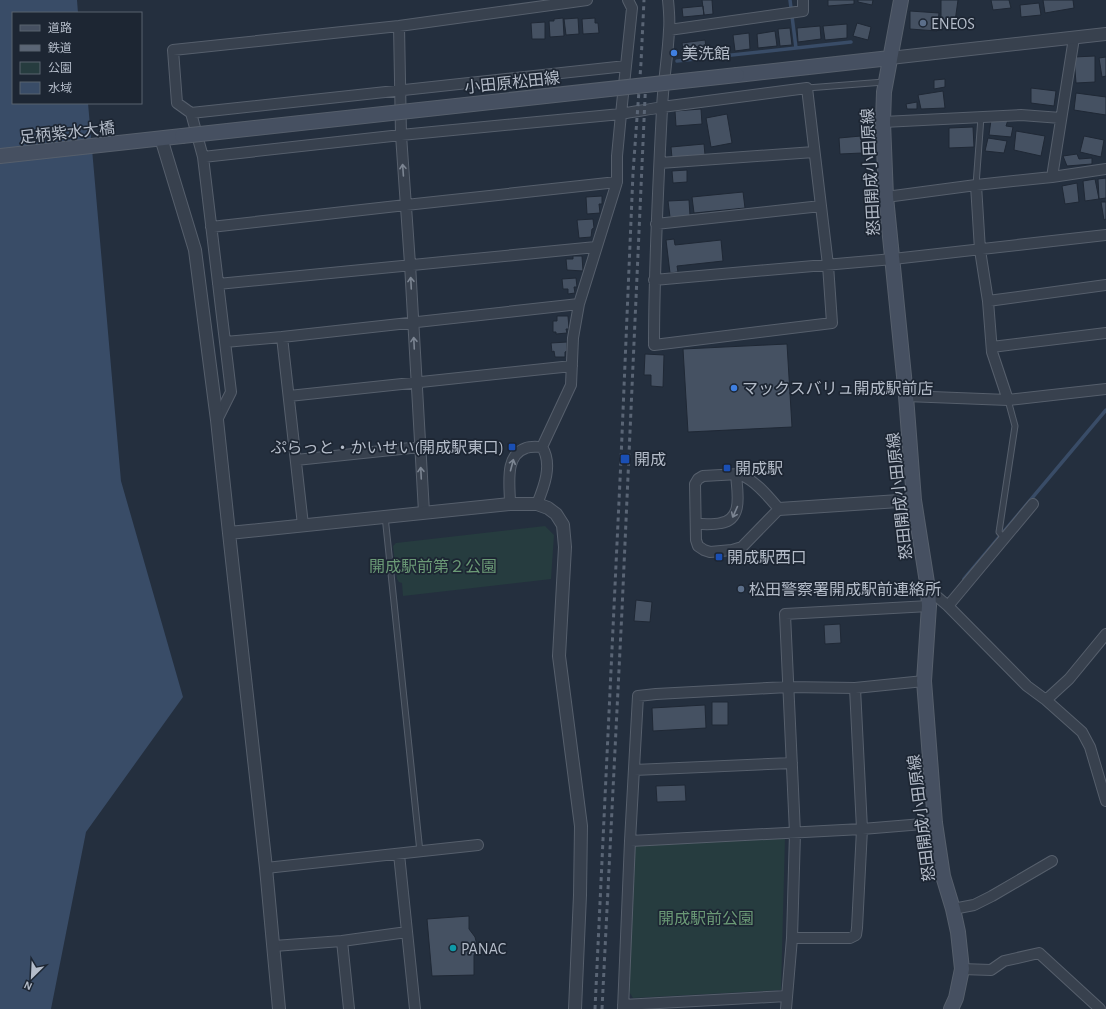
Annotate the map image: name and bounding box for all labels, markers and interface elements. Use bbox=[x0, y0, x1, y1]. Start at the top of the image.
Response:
legend bbox=[12, 12, 142, 104]
place label: ENEOS bbox=[931, 16, 975, 32]
marker: ENEOS bbox=[918, 18, 928, 28]
text: 道路 bbox=[48, 21, 72, 34]
text: 鉄道 bbox=[48, 41, 72, 54]
place label: 美洗館 bbox=[682, 45, 730, 62]
marker: 美洗館 bbox=[669, 48, 679, 58]
text: 公園 bbox=[48, 62, 72, 74]
street label: 小田原松田線 bbox=[463, 69, 561, 96]
text: 水域 bbox=[48, 82, 72, 94]
street label: 怒田開成小田原線 bbox=[859, 108, 882, 236]
street label: 足柄紫水大橋 bbox=[18, 119, 116, 146]
one-way arrow bbox=[400, 164, 407, 177]
one-way arrow bbox=[407, 277, 414, 290]
one-way arrow bbox=[411, 337, 418, 350]
place label: マックスバリュ開成駅前店 bbox=[742, 380, 934, 397]
marker: マックスバリュ開成駅前店 bbox=[729, 383, 739, 393]
street label: 怒田開成小田原線 bbox=[884, 431, 915, 560]
place label: ぷらっと・かいせい(開成駅東口) bbox=[270, 440, 504, 456]
marker: ぷらっと・かいせい(開成駅東口) bbox=[507, 442, 517, 452]
place label: 開成 bbox=[634, 452, 666, 468]
marker: 開成 bbox=[619, 453, 631, 465]
one-way arrow bbox=[508, 459, 516, 472]
place label: 開成駅 bbox=[735, 461, 783, 477]
marker: 開成駅 bbox=[722, 463, 732, 473]
one-way arrow bbox=[418, 467, 425, 480]
one-way arrow bbox=[731, 506, 738, 518]
place label: 開成駅西口 bbox=[727, 550, 807, 566]
marker: 開成駅西口 bbox=[714, 552, 724, 562]
park label: 開成駅前第２公園 bbox=[369, 558, 497, 575]
place label: 松田警察署開成駅前連絡所 bbox=[749, 581, 941, 598]
marker: 松田警察署開成駅前連絡所 bbox=[736, 584, 746, 594]
street label: 怒田開成小田原線 bbox=[905, 753, 938, 883]
park label: 開成駅前公園 bbox=[658, 910, 754, 927]
place label: PANAC bbox=[461, 941, 506, 957]
marker: PANAC bbox=[448, 943, 458, 953]
north arrow bbox=[12, 957, 52, 997]
text: N bbox=[22, 979, 34, 992]

